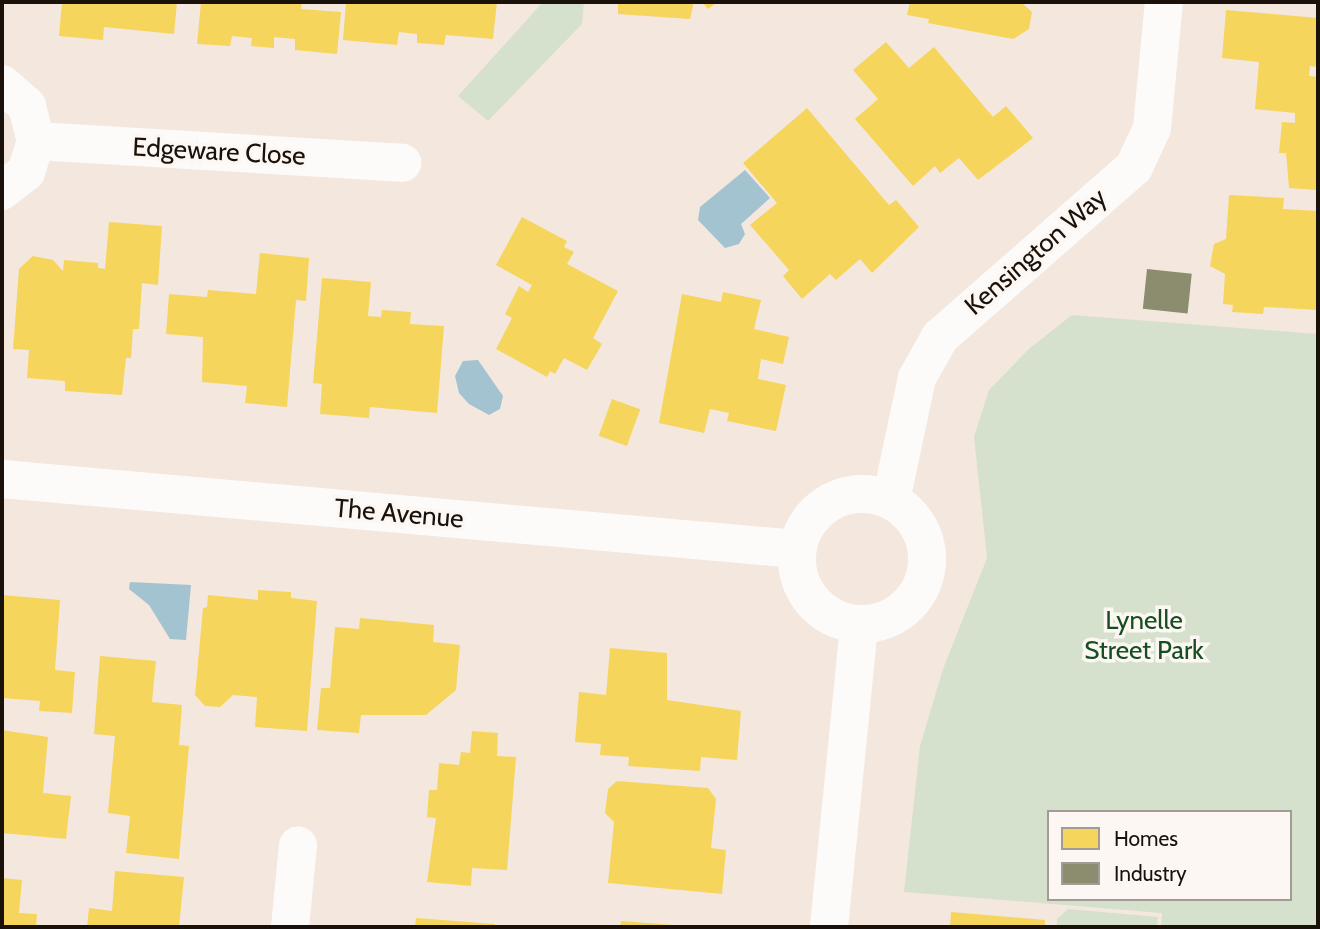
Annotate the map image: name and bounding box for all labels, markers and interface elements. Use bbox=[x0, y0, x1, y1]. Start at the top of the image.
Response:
street label: Edgeware Close bbox=[132, 132, 306, 172]
street label: Kensington Way bbox=[959, 182, 1113, 322]
street label: The Avenue bbox=[333, 493, 465, 535]
park label: Lynelle Street Park bbox=[1084, 605, 1204, 666]
legend bbox=[1047, 810, 1292, 901]
text: Homes bbox=[1114, 826, 1178, 851]
text: Industry bbox=[1114, 861, 1187, 886]

